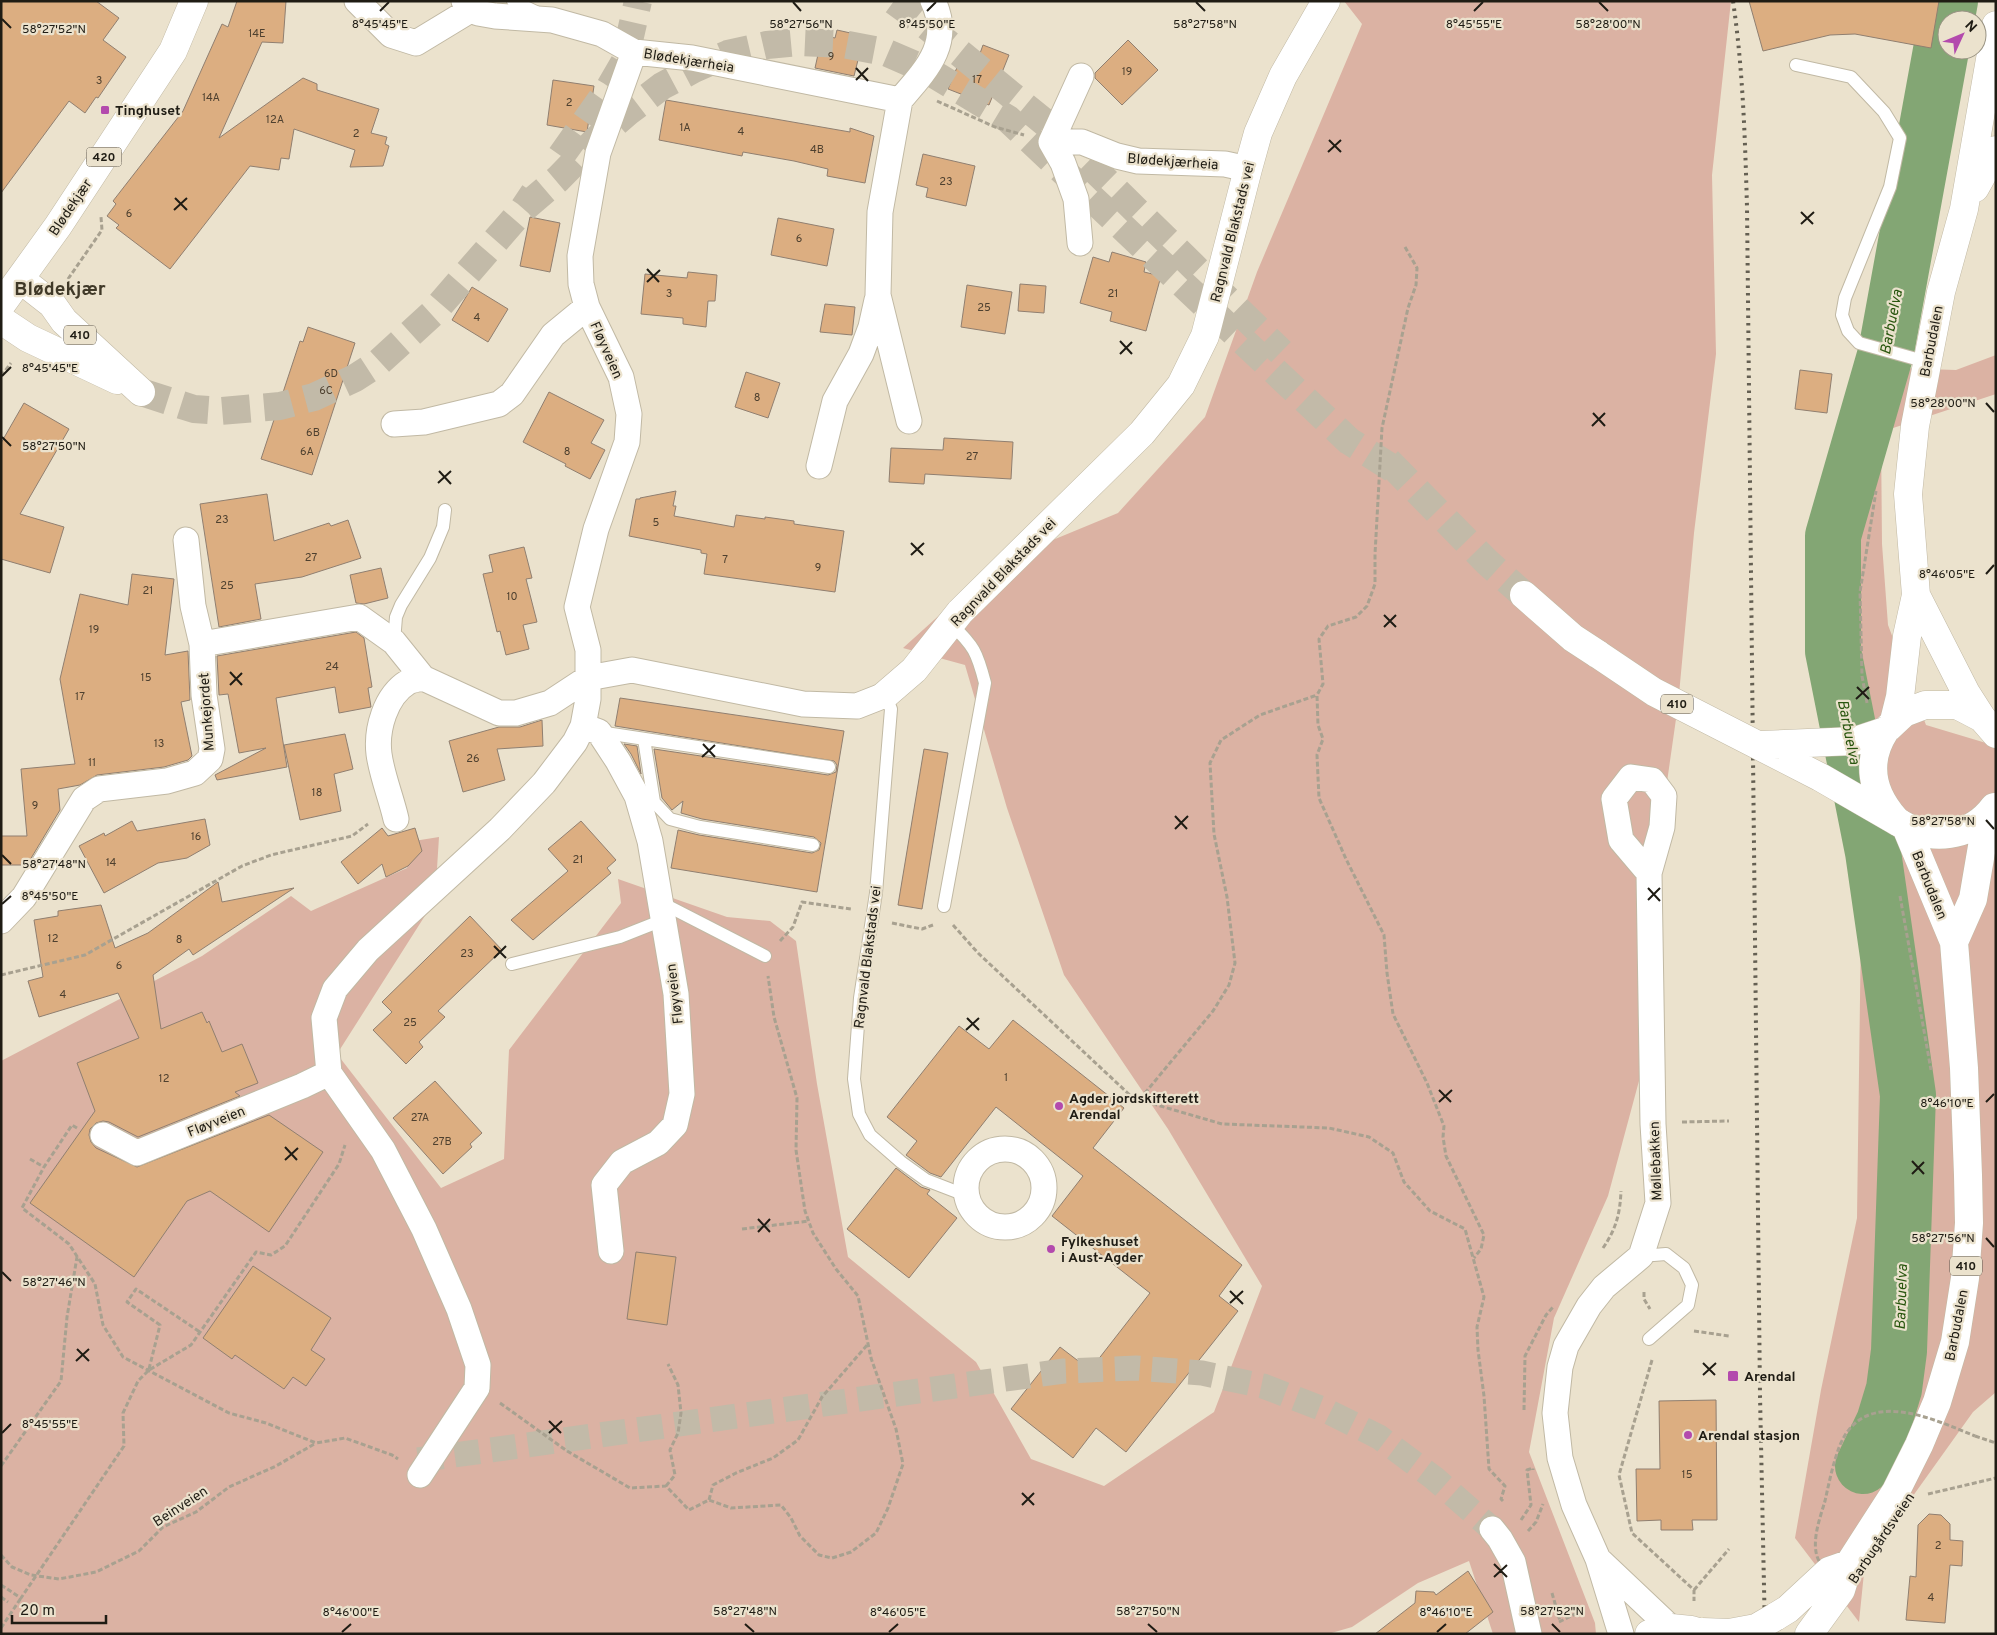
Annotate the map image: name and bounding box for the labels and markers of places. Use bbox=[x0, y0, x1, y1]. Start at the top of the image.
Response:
place label: Tinghuset bbox=[115, 103, 180, 120]
marker: Tinghuset bbox=[99, 104, 111, 116]
place label: Agder jordskifterett Arendal bbox=[1069, 1091, 1199, 1124]
marker: Agder jordskifterett Arendal bbox=[1053, 1100, 1065, 1112]
place label: Fylkeshuset i Aust-Agder bbox=[1061, 1234, 1143, 1267]
marker: Fylkeshuset i Aust-Agder bbox=[1045, 1243, 1057, 1255]
marker: Arendal bbox=[1726, 1369, 1740, 1383]
place label: Arendal bbox=[1744, 1369, 1796, 1386]
place label: Arendal stasjon bbox=[1698, 1428, 1800, 1445]
marker: Arendal stasjon bbox=[1682, 1429, 1694, 1441]

